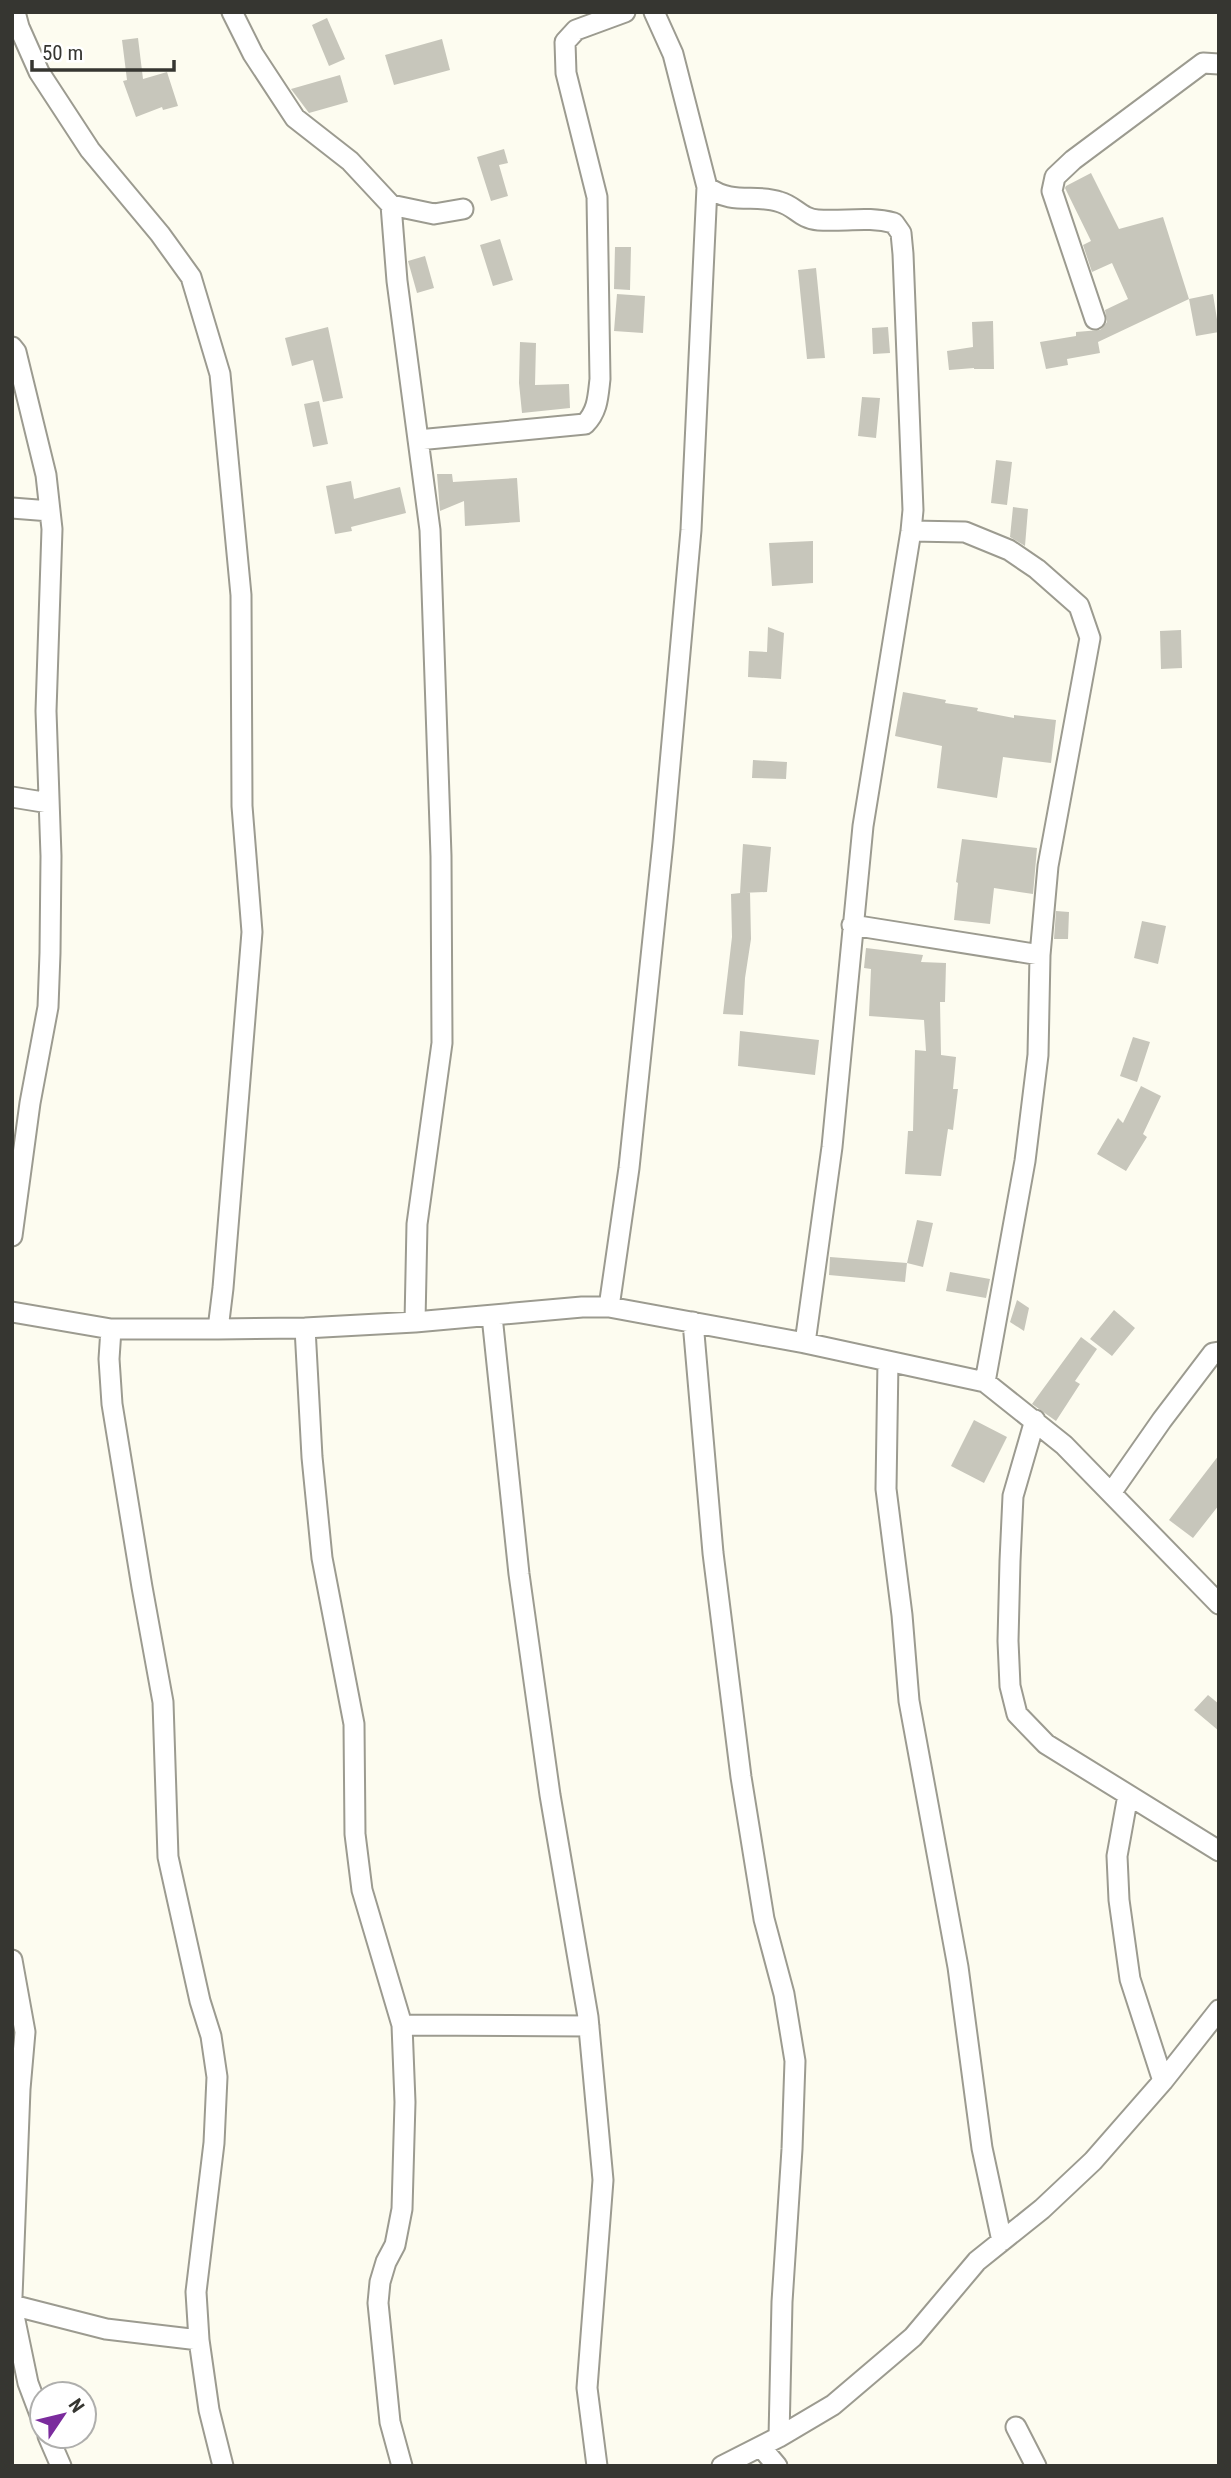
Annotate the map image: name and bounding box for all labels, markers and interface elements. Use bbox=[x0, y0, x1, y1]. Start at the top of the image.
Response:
scale bar bbox=[32, 28, 173, 72]
text: 50 m bbox=[42, 41, 83, 65]
north arrow bbox=[28, 2380, 98, 2450]
text: N bbox=[64, 2394, 89, 2417]

